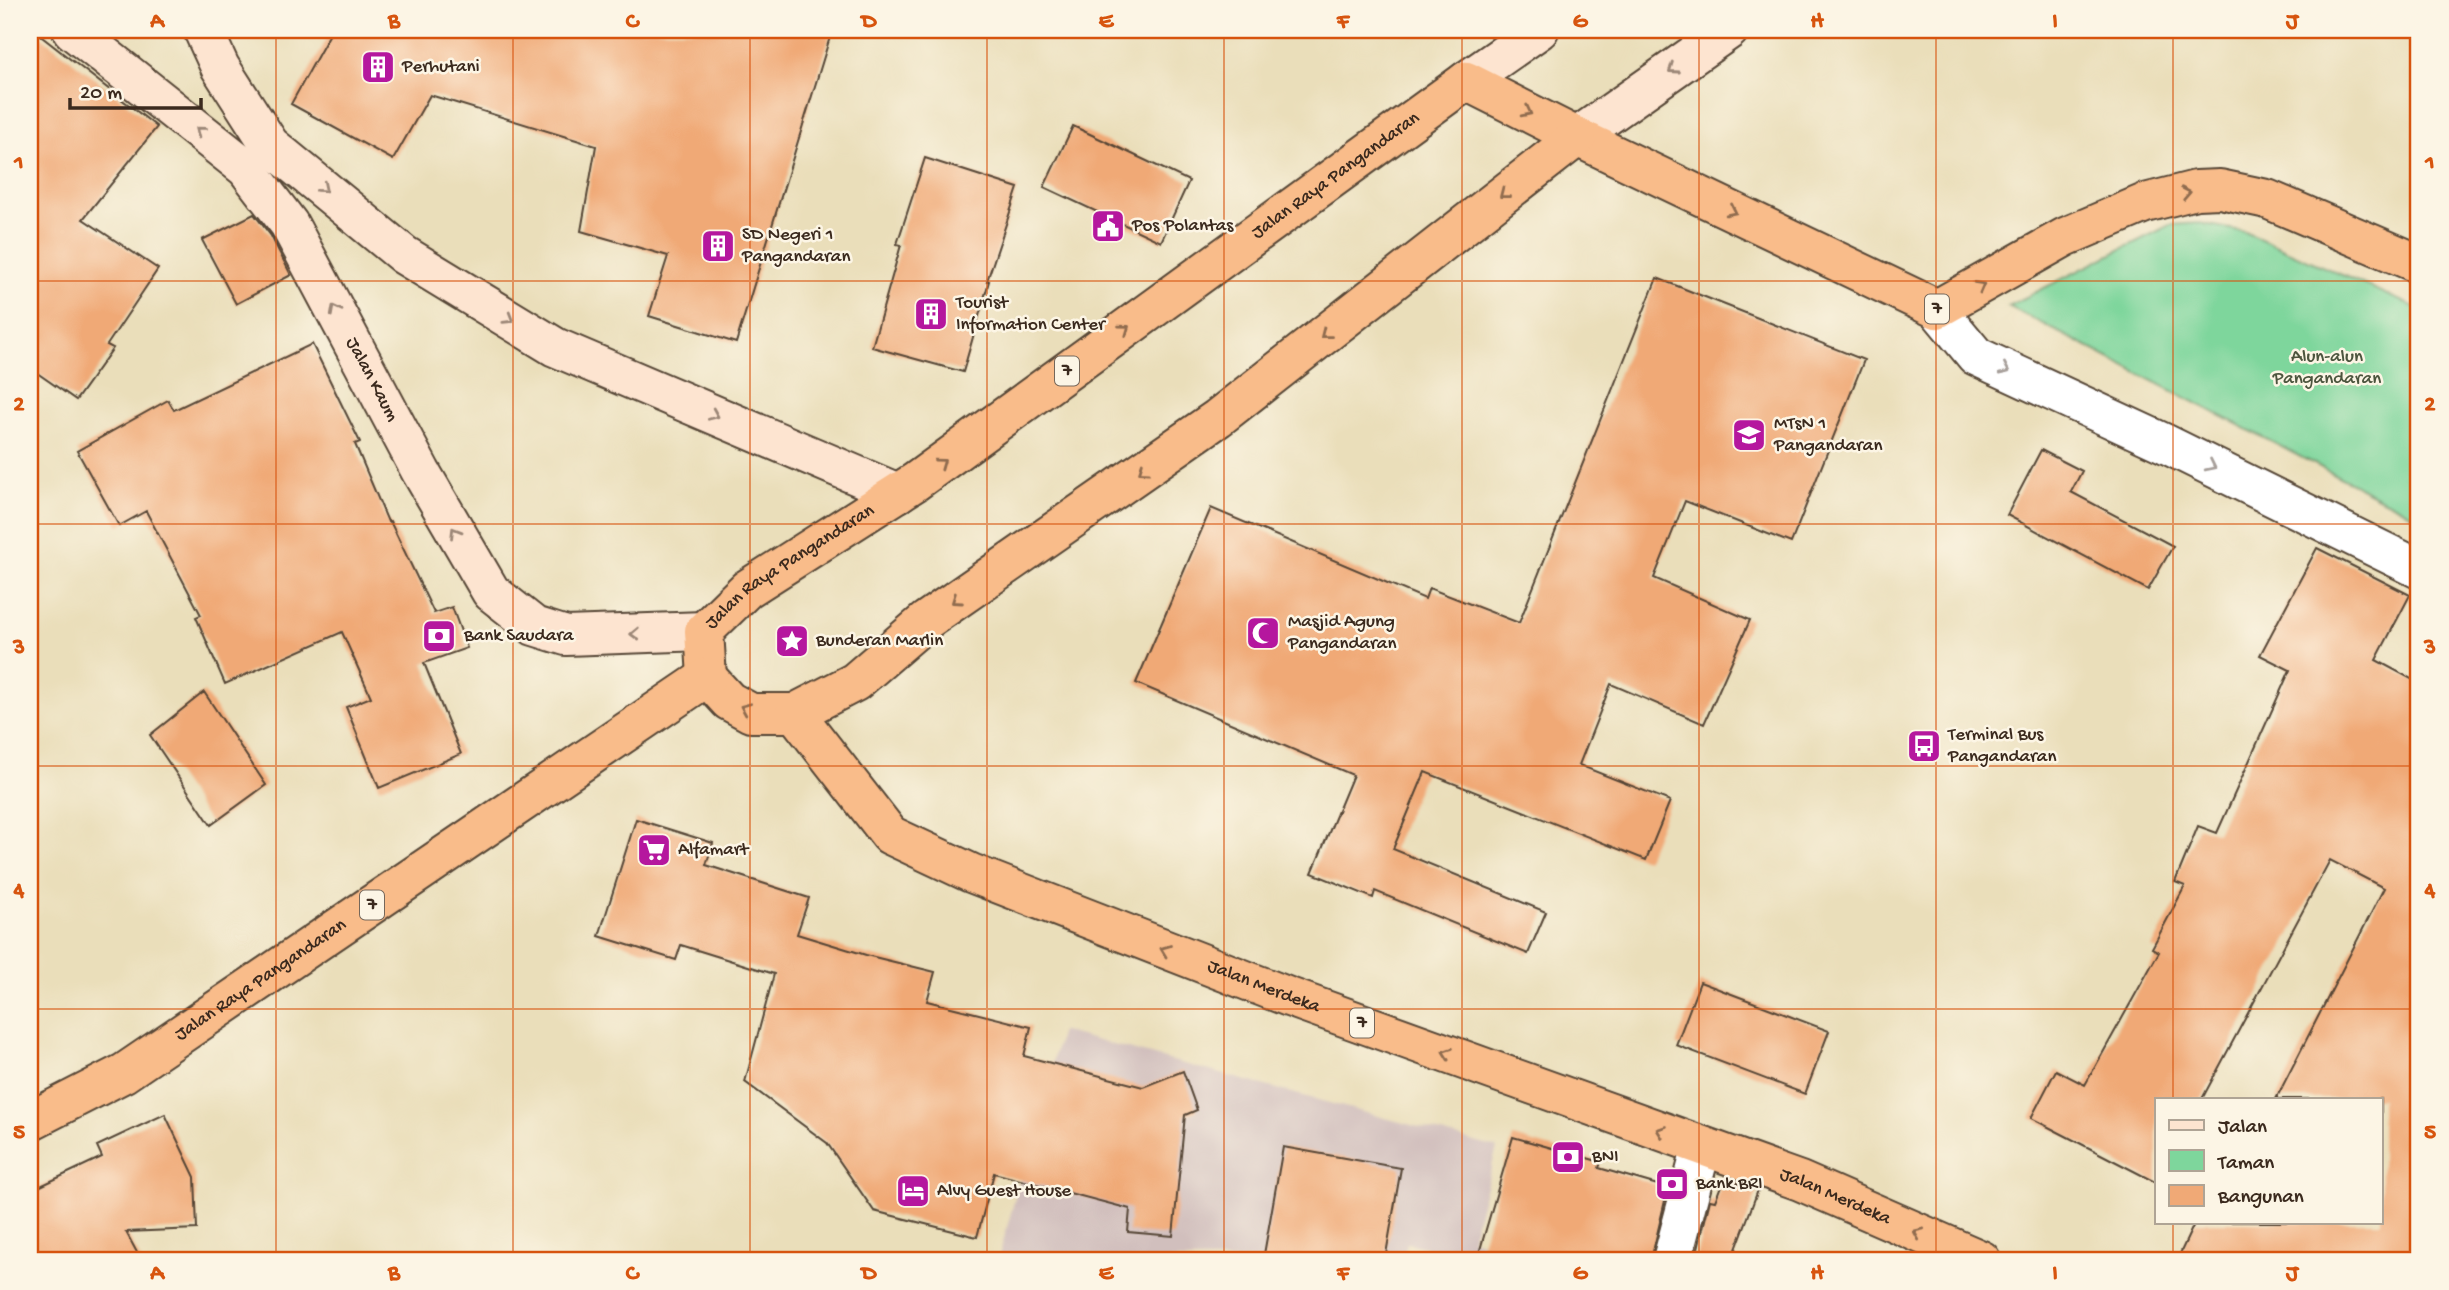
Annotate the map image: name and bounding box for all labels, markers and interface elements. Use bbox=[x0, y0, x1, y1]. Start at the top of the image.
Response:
text: A bbox=[149, 9, 165, 36]
text: B bbox=[387, 9, 401, 36]
text: C bbox=[626, 9, 641, 36]
text: D bbox=[860, 9, 878, 36]
text: E bbox=[1099, 9, 1115, 36]
text: F bbox=[1336, 9, 1351, 36]
text: G bbox=[1573, 9, 1589, 36]
text: H bbox=[1810, 9, 1824, 36]
text: I bbox=[2052, 9, 2058, 36]
text: J bbox=[2285, 9, 2300, 36]
building icon: Perhutani bbox=[359, 48, 397, 86]
place label: Perhutani bbox=[401, 56, 480, 79]
one-way arrow bbox=[1668, 61, 1681, 73]
scale bar bbox=[70, 66, 201, 110]
text: 20 m bbox=[80, 82, 122, 107]
one-way arrow bbox=[1520, 103, 1532, 117]
street label: Jalan Raya Pangandaran bbox=[1247, 107, 1425, 244]
one-way arrow bbox=[195, 127, 207, 140]
text: 1 bbox=[13, 150, 24, 177]
text: 1 bbox=[2424, 150, 2435, 177]
one-way arrow bbox=[314, 180, 327, 192]
one-way arrow bbox=[1500, 186, 1512, 199]
one-way arrow bbox=[2180, 186, 2192, 201]
one-way arrow bbox=[1725, 203, 1737, 217]
public building icon: Pos Polantas bbox=[1089, 207, 1127, 245]
place label: Pos Polantas bbox=[1131, 215, 1234, 238]
place label: SD Negeri 1 Pangandaran bbox=[741, 224, 850, 269]
building icon: SD Negeri 1 Pangandaran bbox=[699, 227, 737, 265]
one-way arrow bbox=[1972, 281, 1985, 294]
place label: Tourist Information Center bbox=[955, 292, 1107, 337]
building icon: Tourist Information Center bbox=[912, 295, 950, 333]
road number: 7 bbox=[1925, 295, 1949, 324]
one-way arrow bbox=[330, 305, 344, 317]
one-way arrow bbox=[501, 310, 514, 323]
one-way arrow bbox=[1117, 325, 1130, 337]
one-way arrow bbox=[1320, 326, 1333, 339]
street label: Jalan Kaum bbox=[340, 333, 404, 426]
park label: Alun-alun Pangandaran bbox=[2272, 346, 2381, 391]
road number: 7 bbox=[1055, 356, 1079, 386]
one-way arrow bbox=[1998, 361, 2010, 375]
text: 2 bbox=[13, 392, 25, 419]
text: 2 bbox=[2424, 392, 2436, 419]
one-way arrow bbox=[708, 406, 720, 420]
place label: MTsN 1 Pangandaran bbox=[1773, 413, 1882, 458]
school or university icon: MTsN 1 Pangandaran bbox=[1730, 416, 1768, 454]
one-way arrow bbox=[2204, 458, 2216, 472]
one-way arrow bbox=[933, 459, 946, 471]
one-way arrow bbox=[1138, 462, 1151, 474]
street label: Jalan Raya Pangandaran bbox=[701, 499, 879, 635]
one-way arrow bbox=[450, 527, 463, 539]
one-way arrow bbox=[951, 592, 964, 604]
place label: Masjid Agung Pangandaran bbox=[1287, 611, 1396, 656]
mosque icon: Masjid Agung Pangandaran bbox=[1244, 614, 1282, 652]
bank icon: Bank Saudara bbox=[420, 617, 458, 655]
place icon: Bunderan Marlin bbox=[773, 622, 811, 660]
place label: Bank Saudara bbox=[463, 625, 575, 648]
one-way arrow bbox=[630, 626, 641, 641]
place label: Bunderan Marlin bbox=[815, 630, 943, 653]
text: 3 bbox=[12, 635, 25, 662]
text: 3 bbox=[2423, 635, 2436, 662]
one-way arrow bbox=[740, 703, 752, 717]
place label: Terminal Bus Pangandaran bbox=[1947, 724, 2056, 769]
bus stop icon: Terminal Bus Pangandaran bbox=[1905, 727, 1943, 765]
supermarket icon: Alfamart bbox=[635, 831, 673, 869]
place label: Alfamart bbox=[678, 839, 751, 862]
text: 4 bbox=[13, 878, 25, 905]
text: 4 bbox=[2424, 878, 2436, 905]
road number: 7 bbox=[360, 890, 384, 920]
street label: Jalan Raya Pangandaran bbox=[171, 914, 351, 1046]
one-way arrow bbox=[1159, 944, 1171, 958]
street label: Jalan Merdeka bbox=[1204, 955, 1324, 1019]
road number: 7 bbox=[1350, 1008, 1374, 1038]
one-way arrow bbox=[1442, 1048, 1454, 1062]
legend bbox=[2155, 1098, 2382, 1224]
text: Jalan bbox=[2218, 1116, 2267, 1141]
text: 5 bbox=[13, 1120, 25, 1147]
text: 5 bbox=[2424, 1120, 2436, 1147]
one-way arrow bbox=[1656, 1125, 1668, 1139]
bank icon: BNI bbox=[1549, 1138, 1587, 1176]
place label: BNI bbox=[1591, 1146, 1619, 1169]
text: Taman bbox=[2217, 1152, 2274, 1177]
street label: Jalan Merdeka bbox=[1776, 1163, 1896, 1231]
bank icon: Bank BRI bbox=[1653, 1165, 1691, 1203]
hotel icon: Alvy Guest House bbox=[894, 1172, 932, 1210]
place label: Bank BRI bbox=[1695, 1173, 1763, 1196]
place label: Alvy Guest House bbox=[937, 1180, 1071, 1203]
text: Bangunan bbox=[2217, 1186, 2304, 1211]
one-way arrow bbox=[1913, 1227, 1925, 1241]
text: A bbox=[149, 1261, 165, 1288]
text: B bbox=[387, 1261, 401, 1288]
text: C bbox=[626, 1261, 641, 1288]
text: D bbox=[860, 1261, 878, 1288]
text: E bbox=[1099, 1261, 1115, 1288]
text: F bbox=[1336, 1261, 1351, 1288]
text: G bbox=[1573, 1261, 1589, 1288]
text: H bbox=[1810, 1261, 1824, 1288]
text: I bbox=[2052, 1261, 2058, 1288]
text: J bbox=[2285, 1261, 2300, 1288]

